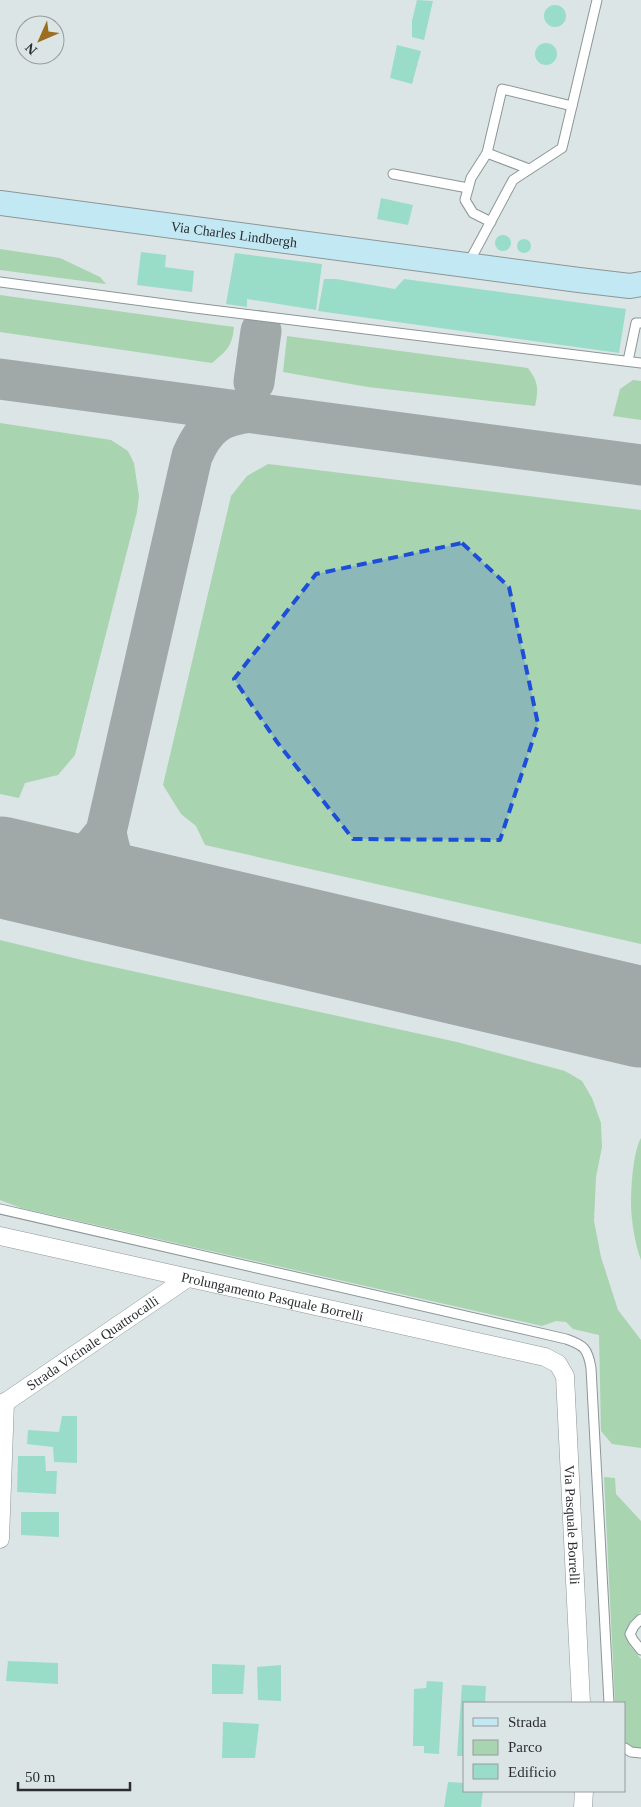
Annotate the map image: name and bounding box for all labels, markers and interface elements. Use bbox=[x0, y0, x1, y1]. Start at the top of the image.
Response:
north arrow bbox=[15, 15, 65, 65]
text: N bbox=[22, 40, 40, 58]
street label: Via Charles Lindbergh bbox=[170, 218, 298, 250]
street label: Prolungamento Pasquale Borrelli bbox=[180, 1269, 365, 1324]
street label: Strada Vicinale Quattrocalli bbox=[24, 1293, 161, 1393]
street label: Via Pasquale Borrelli bbox=[562, 1465, 583, 1585]
legend bbox=[463, 1702, 626, 1792]
text: Strada bbox=[508, 1714, 547, 1730]
text: Parco bbox=[508, 1739, 542, 1755]
scale bar bbox=[18, 1760, 130, 1792]
text: Edificio bbox=[508, 1764, 556, 1780]
text: 50 m bbox=[25, 1769, 56, 1785]

